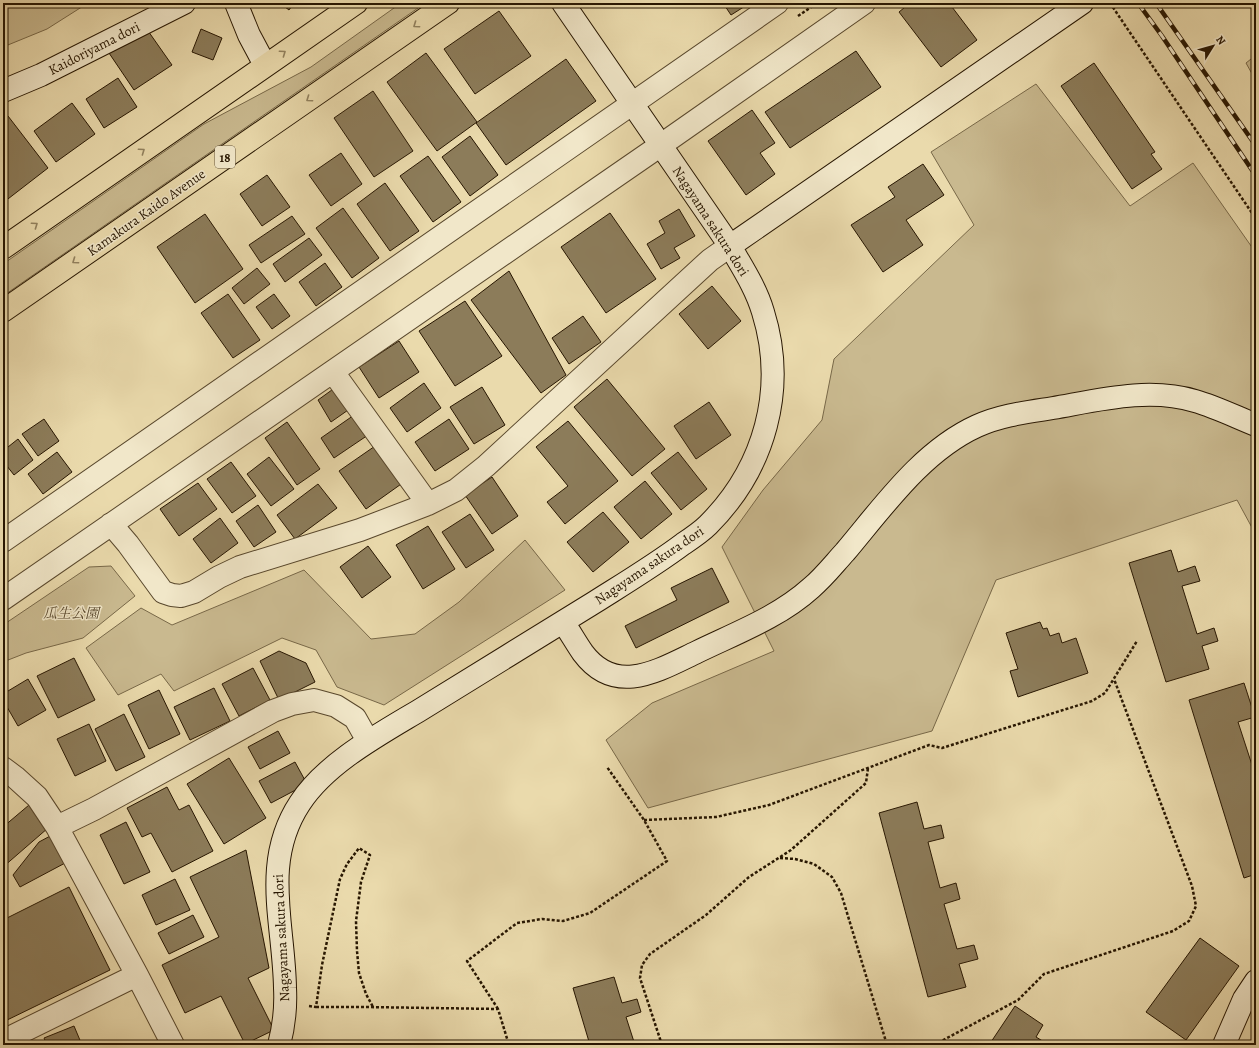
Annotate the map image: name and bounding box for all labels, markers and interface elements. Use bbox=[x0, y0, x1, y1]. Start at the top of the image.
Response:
street label: Kaidoriyama dori bbox=[45, 17, 143, 80]
one-way arrow bbox=[413, 20, 420, 27]
north arrow bbox=[1193, 26, 1233, 66]
text: N bbox=[1212, 33, 1229, 48]
one-way arrow bbox=[279, 50, 286, 58]
one-way arrow bbox=[306, 94, 313, 102]
road number: 18 bbox=[215, 146, 235, 168]
one-way arrow bbox=[138, 148, 145, 156]
street label: Nagayama sakura dori bbox=[668, 162, 753, 280]
street label: Kamakura Kaido Avenue bbox=[83, 164, 209, 260]
one-way arrow bbox=[31, 222, 38, 230]
one-way arrow bbox=[73, 256, 80, 263]
street label: Nagayama sakura dori bbox=[591, 522, 708, 609]
park label: 瓜生公園 bbox=[43, 604, 101, 623]
street label: Nagayama sakura dori bbox=[269, 874, 294, 1002]

